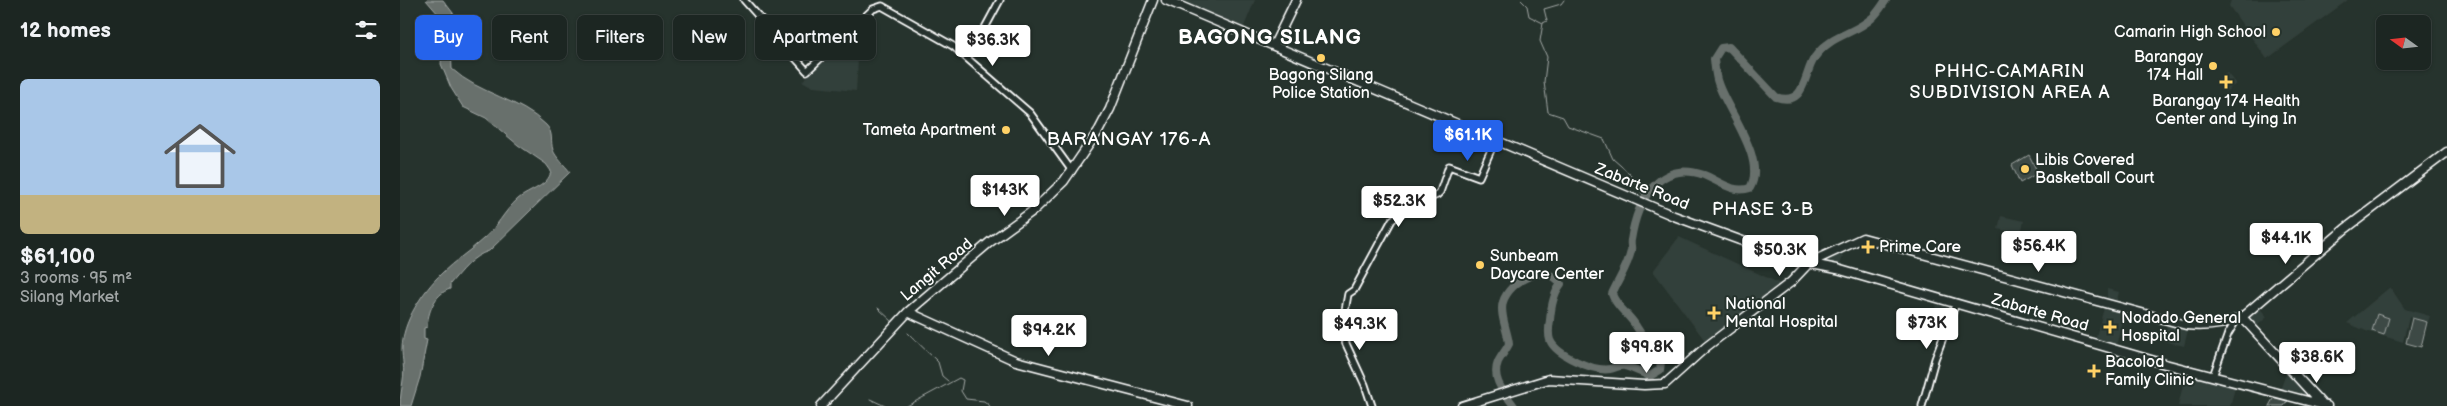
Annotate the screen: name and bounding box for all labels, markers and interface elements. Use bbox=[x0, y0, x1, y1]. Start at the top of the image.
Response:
chip: Buy bbox=[415, 15, 482, 60]
chip: Rent bbox=[492, 15, 567, 60]
chip: Filters bbox=[577, 15, 663, 60]
chip: New bbox=[673, 15, 745, 60]
chip: Apartment bbox=[755, 15, 876, 60]
north arrow bbox=[2376, 15, 2431, 70]
map controls bbox=[2376, 15, 2431, 70]
icon: filters bbox=[352, 16, 380, 44]
text: 12 homes bbox=[20, 18, 111, 43]
place label: Camarin High School bbox=[2114, 23, 2266, 42]
pin: $36.3K bbox=[952, 24, 1034, 67]
district label: BAGONG SILANG bbox=[1178, 25, 1362, 50]
marker: Camarin High School bbox=[2270, 26, 2282, 38]
text: $36.3K bbox=[966, 31, 1020, 50]
place label: Barangay 174 Hall bbox=[2134, 48, 2204, 85]
marker: Bagong Silang Police Station bbox=[1315, 52, 1327, 64]
marker: Barangay 174 Hall bbox=[2207, 60, 2219, 72]
district label: PHHC-CAMARIN SUBDIVISION AREA A bbox=[1910, 61, 2110, 103]
place label: Bagong Silang Police Station bbox=[1269, 66, 1373, 103]
marker: Barangay 174 Health Center and Lying In bbox=[2219, 75, 2233, 89]
place label: Barangay 174 Health Center and Lying In bbox=[2152, 92, 2300, 129]
icon: home bbox=[155, 111, 245, 201]
pin: $61.1K bbox=[1427, 120, 1509, 162]
place label: Tameta Apartment bbox=[863, 121, 996, 140]
marker: Tameta Apartment bbox=[1000, 124, 1012, 136]
text: $61.1K bbox=[1444, 126, 1492, 145]
district label: BARANGAY 176-A bbox=[1047, 128, 1211, 151]
place label: Libis Covered Basketball Court bbox=[2035, 151, 2155, 188]
street label: Zabarte Road bbox=[1591, 159, 1692, 215]
marker: Libis Covered Basketball Court bbox=[2019, 163, 2031, 175]
pin: $143K bbox=[970, 174, 1040, 217]
text: $143K bbox=[982, 181, 1028, 200]
pin: $52.3K bbox=[1358, 186, 1440, 228]
text: $52.3K bbox=[1372, 192, 1426, 211]
district label: PHASE 3-B bbox=[1712, 199, 1814, 220]
pin: $44.1K bbox=[2245, 222, 2327, 265]
text: $44.1K bbox=[2261, 229, 2311, 248]
pin: $56.4K bbox=[1998, 230, 2080, 273]
pin: $50.3K bbox=[1739, 234, 1821, 277]
street label: Langit Road bbox=[897, 235, 977, 305]
text: $56.4K bbox=[2012, 237, 2066, 256]
place label: Prime Care bbox=[1879, 238, 1962, 257]
marker: Prime Care bbox=[1861, 240, 1875, 254]
text: $50.3K bbox=[1753, 241, 1807, 260]
text: $61,100 bbox=[20, 244, 95, 269]
place label: Sunbeam Daycare Center bbox=[1490, 247, 1604, 284]
marker: Sunbeam Daycare Center bbox=[1474, 259, 1486, 271]
text: 3 rooms · 95 m² bbox=[20, 269, 132, 288]
text: Silang Market bbox=[20, 288, 119, 307]
street label: Zabarte Road bbox=[1988, 290, 2091, 336]
place label: National Mental Hospital bbox=[1725, 295, 1837, 332]
marker: National Mental Hospital bbox=[1707, 306, 1721, 320]
pin: $49.3K bbox=[1319, 308, 1401, 351]
pin: $73K bbox=[1897, 308, 1957, 350]
place label: Nodado General Hospital bbox=[2121, 309, 2241, 346]
pin: $94.2K bbox=[1008, 314, 1090, 357]
text: $73K bbox=[1907, 314, 1947, 333]
text: $49.3K bbox=[1333, 315, 1387, 334]
marker: Nodado General Hospital bbox=[2103, 320, 2117, 334]
text: $94.2K bbox=[1022, 321, 1076, 340]
pin: $99.8K bbox=[1606, 332, 1688, 374]
text: $99.8K bbox=[1620, 338, 1674, 357]
pin: $38.6K bbox=[2276, 342, 2358, 384]
text: $38.6K bbox=[2290, 348, 2344, 367]
place label: Bacolod Family Clinic bbox=[2105, 353, 2194, 390]
marker: Bacolod Family Clinic bbox=[2087, 364, 2101, 378]

